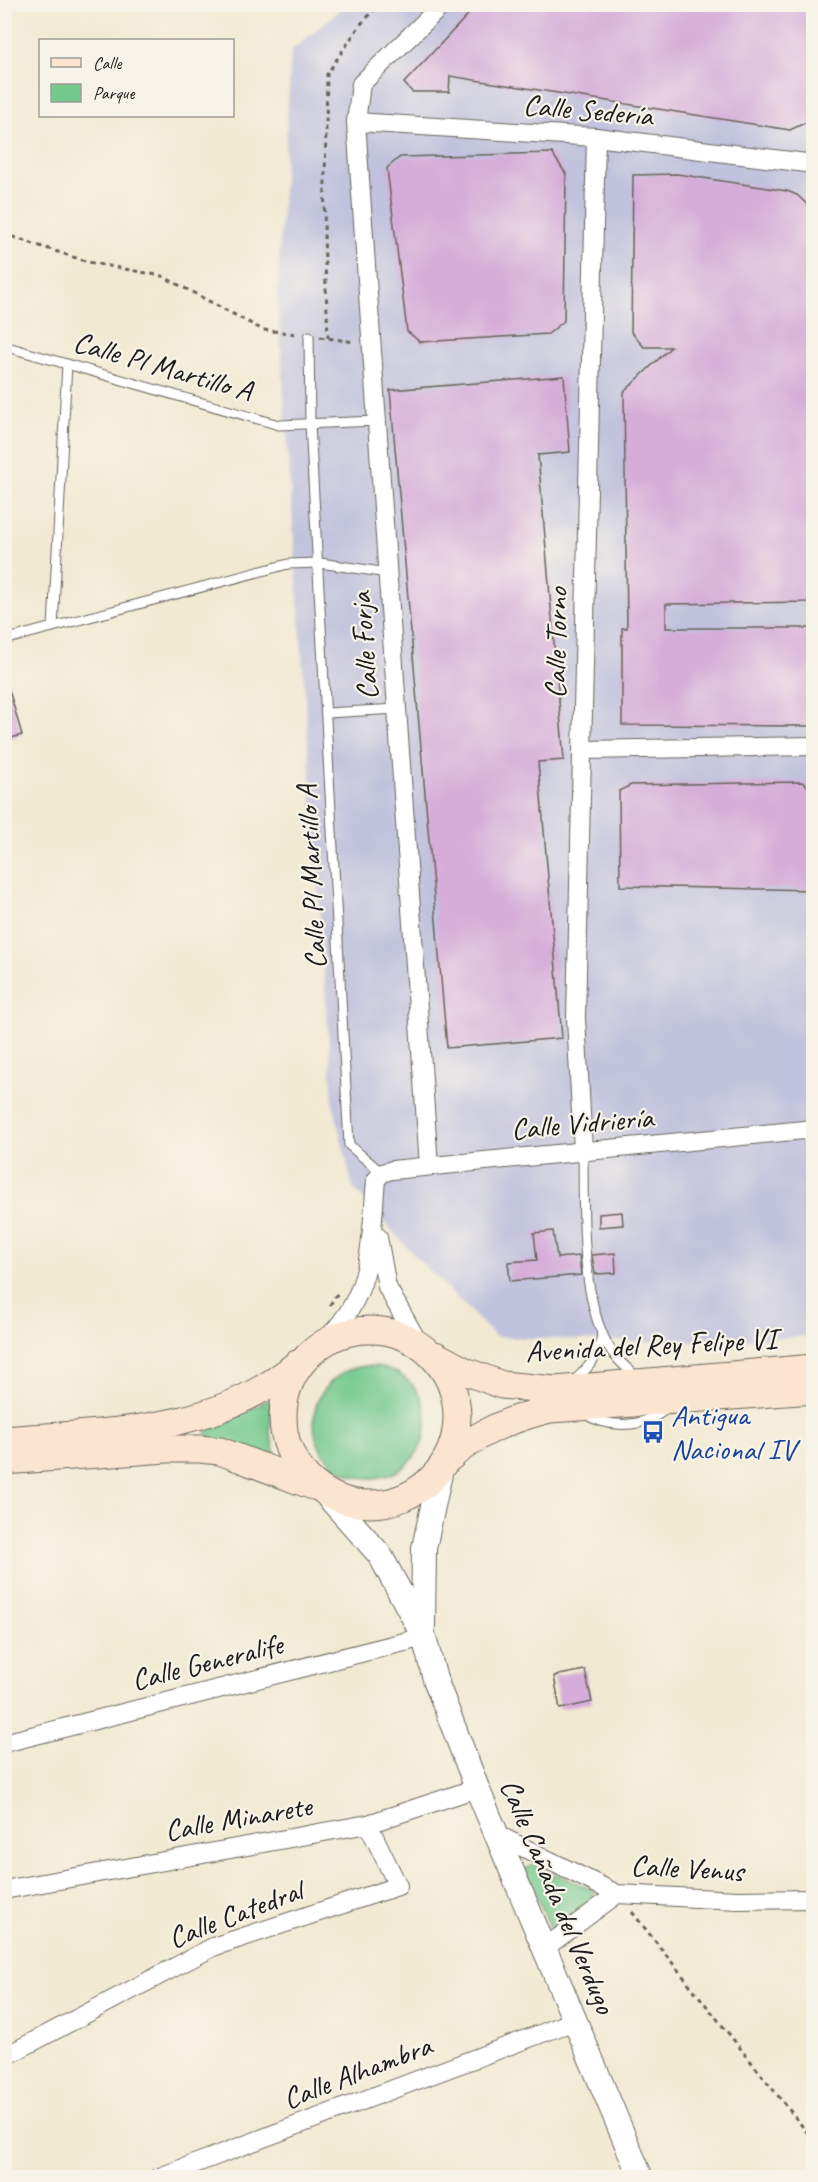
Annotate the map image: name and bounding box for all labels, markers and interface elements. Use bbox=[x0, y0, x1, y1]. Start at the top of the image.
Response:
legend bbox=[39, 39, 234, 117]
text: Calle bbox=[93, 52, 122, 74]
text: Parque bbox=[93, 82, 135, 104]
street label: Calle Sedería bbox=[522, 85, 656, 135]
street label: Calle Pl Martillo A bbox=[69, 322, 259, 410]
street label: Calle Torno bbox=[536, 586, 576, 699]
street label: Calle Forja bbox=[341, 589, 387, 701]
street label: Calle Pl Martillo A bbox=[287, 782, 335, 970]
street label: Calle Vidriería bbox=[509, 1098, 656, 1148]
street label: Avenida del Rey Felipe VI bbox=[524, 1319, 785, 1371]
place label: Antigua Nacional IV bbox=[671, 1396, 801, 1468]
bus stop icon: Antigua Nacional IV bbox=[640, 1419, 666, 1445]
street label: Calle Generalife bbox=[128, 1624, 289, 1699]
street label: Calle Cañada del Verdugo bbox=[491, 1773, 625, 2020]
street label: Calle Minarete bbox=[162, 1786, 317, 1850]
street label: Calle Venus bbox=[630, 1846, 747, 1890]
street label: Calle Catedral bbox=[163, 1869, 312, 1957]
street label: Calle Alhambra bbox=[277, 2026, 438, 2118]

